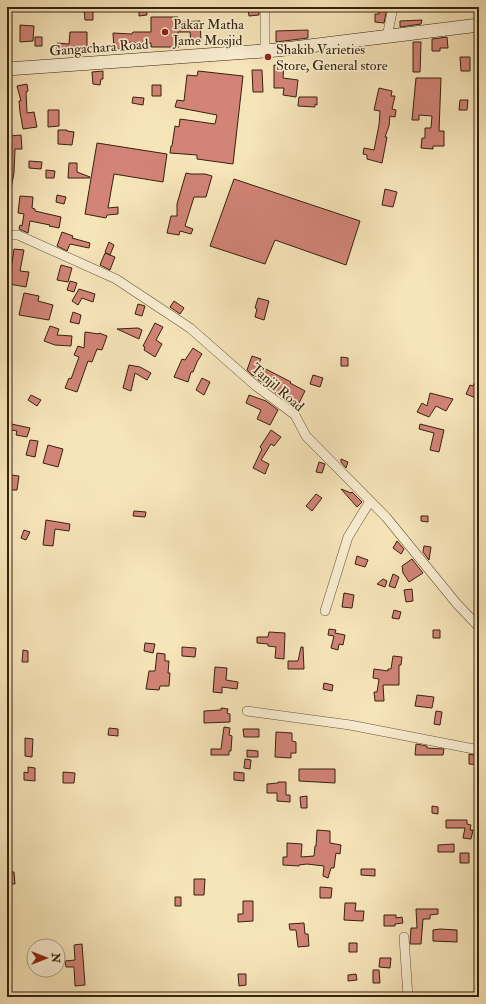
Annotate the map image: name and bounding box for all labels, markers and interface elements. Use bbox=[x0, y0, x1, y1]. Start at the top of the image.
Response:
place label: Pakar Matha Jame Mosjid bbox=[172, 16, 244, 49]
marker: Pakar Matha Jame Mosjid bbox=[160, 27, 170, 37]
street label: Gangachara Road bbox=[49, 36, 149, 59]
place label: Shakib Varieties Store, General store bbox=[276, 41, 388, 74]
marker: Shakib Varieties Store, General store bbox=[263, 52, 273, 62]
street label: Tanjil Road bbox=[248, 360, 308, 415]
north arrow bbox=[26, 938, 66, 978]
text: N bbox=[49, 952, 62, 964]

